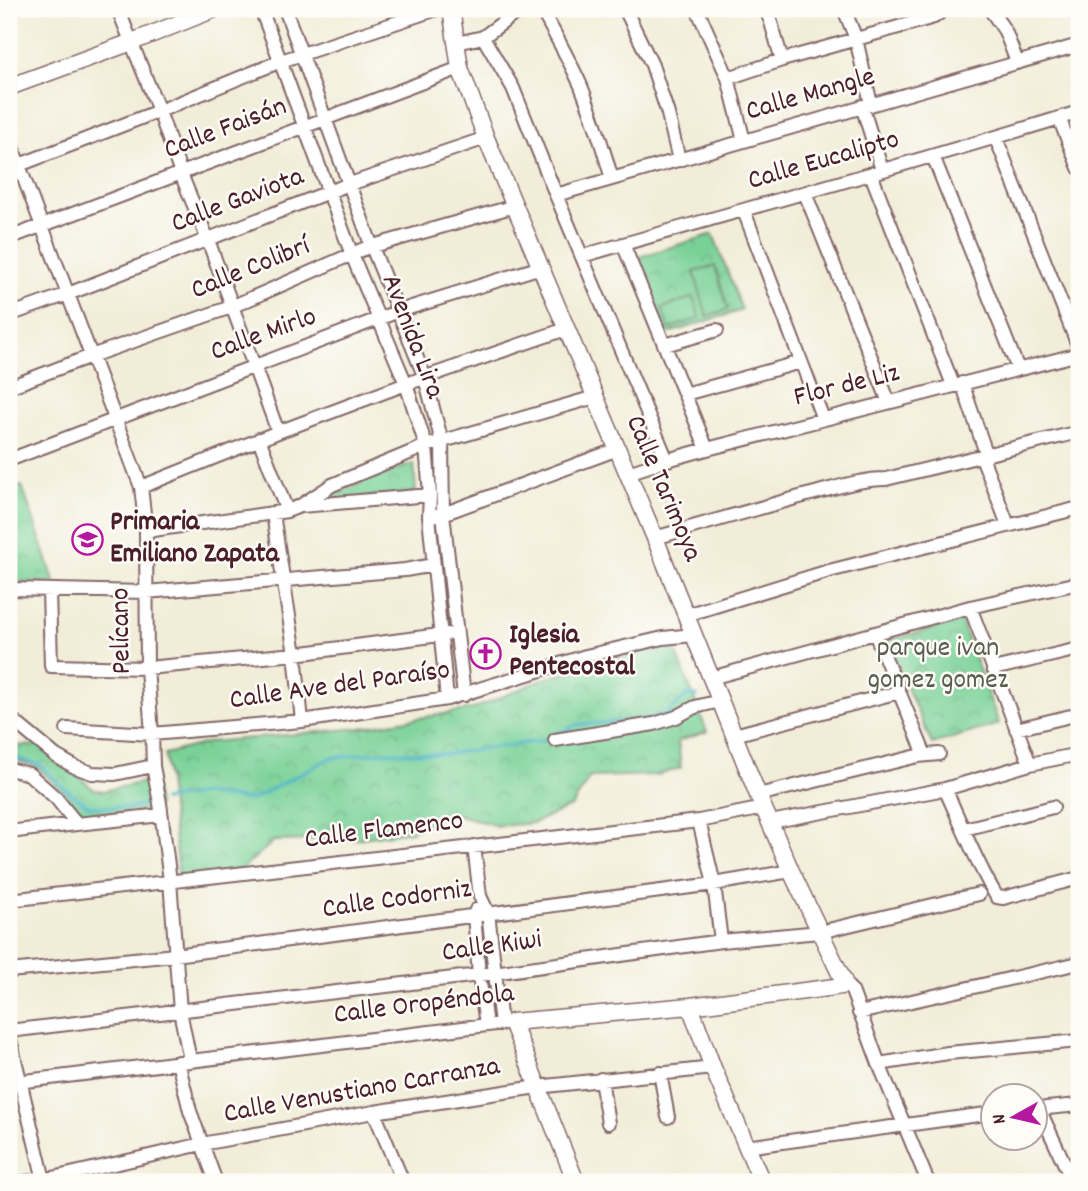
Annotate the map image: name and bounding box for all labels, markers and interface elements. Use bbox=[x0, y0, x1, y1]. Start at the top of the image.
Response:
street label: Calle Mangle bbox=[742, 58, 880, 134]
street label: Calle Faisán bbox=[159, 88, 293, 172]
street label: Calle Eucalipto bbox=[744, 121, 904, 203]
street label: Calle Gaviota bbox=[166, 158, 311, 246]
street label: Calle Colibrí bbox=[186, 227, 318, 312]
street label: Avenida Lira bbox=[369, 269, 453, 406]
street label: Calle Mirlo bbox=[205, 298, 323, 374]
street label: Flor de Liz bbox=[790, 355, 904, 419]
street label: Calle Tarimoya bbox=[613, 410, 711, 569]
place label: Primaria Emiliano Zapata bbox=[110, 504, 280, 576]
school or university icon: Primaria Emiliano Zapata bbox=[70, 523, 104, 557]
street label: Pelícano bbox=[102, 587, 144, 675]
place label: Iglesia Pentecostal bbox=[509, 617, 636, 689]
park label: parque ivan gomez gomez bbox=[868, 630, 1008, 702]
church icon: Iglesia Pentecostal bbox=[469, 636, 503, 670]
street label: Calle Ave del Paraíso bbox=[227, 652, 453, 722]
street label: Calle Flamenco bbox=[302, 802, 466, 862]
street label: Calle Codorniz bbox=[320, 871, 474, 931]
street label: Calle Kiwi bbox=[440, 921, 544, 975]
street label: Calle Oropéndola bbox=[332, 975, 517, 1037]
street label: Calle Venustiano Carranza bbox=[221, 1048, 504, 1136]
north arrow bbox=[979, 1082, 1050, 1152]
text: N bbox=[987, 1112, 1015, 1125]

